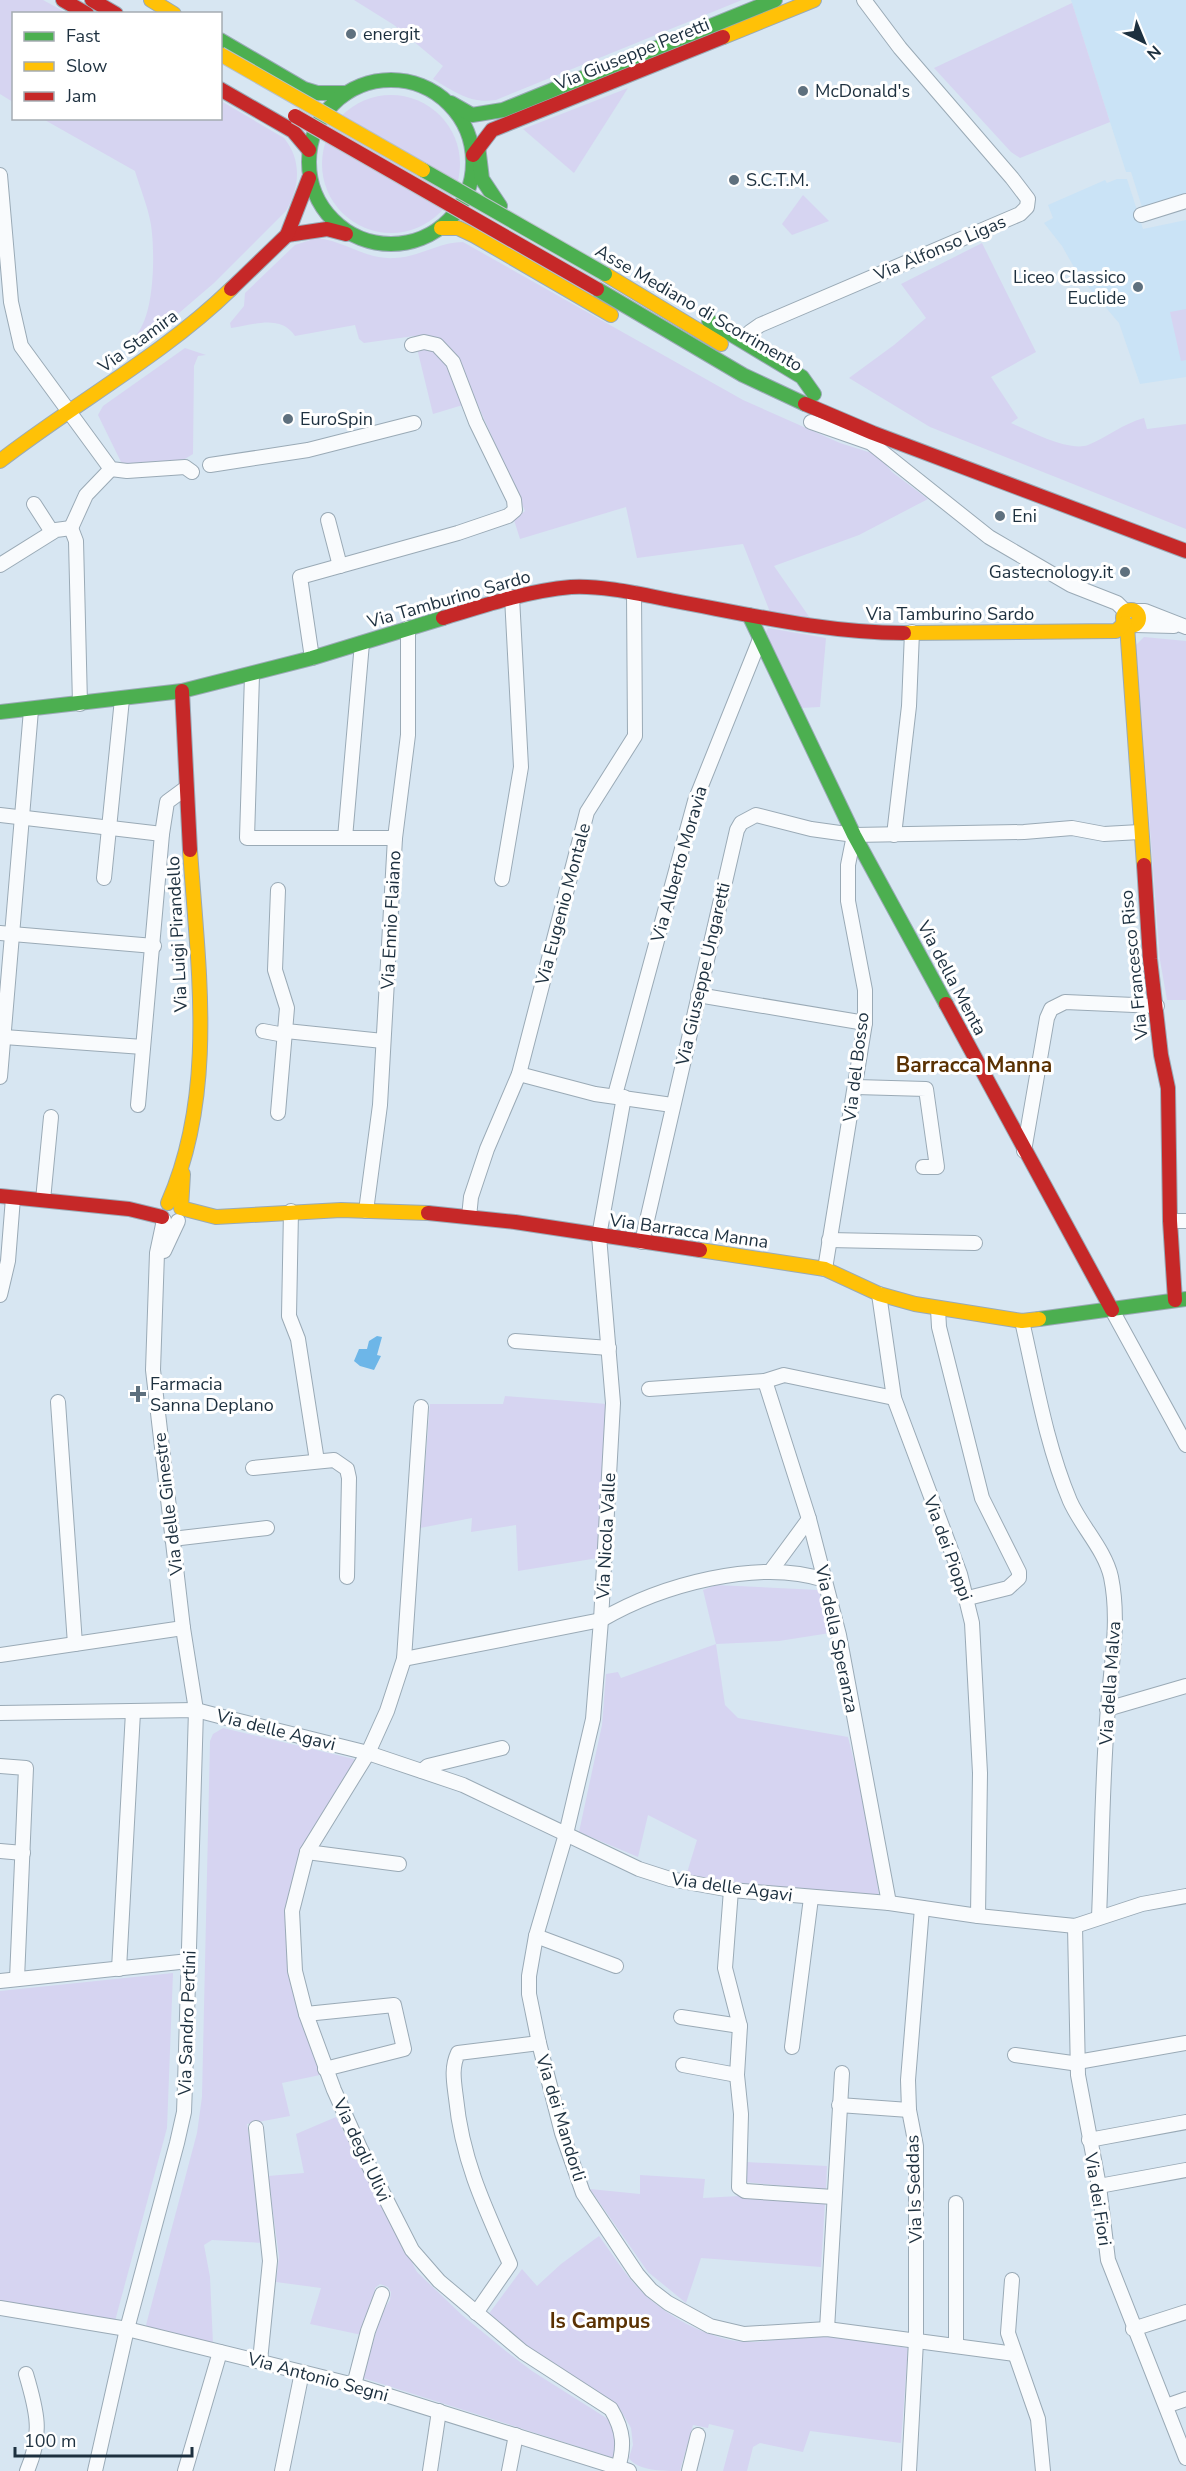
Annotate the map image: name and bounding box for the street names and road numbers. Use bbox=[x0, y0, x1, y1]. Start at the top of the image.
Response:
street label: Via Giuseppe Peretti bbox=[550, 12, 713, 96]
street label: Via Alfonso Ligas bbox=[869, 209, 1010, 287]
street label: Asse Mediano di Scorrimento bbox=[591, 239, 807, 377]
street label: Via Stamira bbox=[92, 304, 183, 379]
street label: Via Tamburino Sardo bbox=[364, 564, 533, 634]
street label: Via Tamburino Sardo bbox=[865, 602, 1034, 626]
street label: Via Alberto Moravia bbox=[645, 783, 713, 946]
street label: Via Eugenio Montale bbox=[530, 820, 596, 989]
street label: Via Ennio Flaiano bbox=[375, 850, 407, 991]
street label: Via Luigi Pirandello bbox=[161, 855, 193, 1014]
street label: Via Giuseppe Ungaretti bbox=[670, 880, 736, 1069]
street label: Via Francesco Riso bbox=[1114, 889, 1154, 1042]
street label: Via della Menta bbox=[911, 916, 992, 1040]
street label: Via del Bosso bbox=[837, 1011, 875, 1124]
street label: Via Barracca Manna bbox=[607, 1208, 770, 1254]
street label: Via delle Ginestre bbox=[147, 1431, 189, 1578]
street label: Via Nicola Valle bbox=[591, 1472, 621, 1601]
street label: Via dei Pioppi bbox=[918, 1491, 978, 1604]
street label: Via della Speranza bbox=[809, 1562, 864, 1715]
street label: Via della Malva bbox=[1094, 1620, 1126, 1747]
street label: Via delle Agavi bbox=[213, 1703, 338, 1756]
street label: Via delle Agavi bbox=[669, 1866, 794, 1907]
street label: Via Sandro Pertini bbox=[172, 1950, 202, 2097]
street label: Via dei Mandorli bbox=[530, 2051, 592, 2184]
street label: Via degli Ulivi bbox=[327, 2093, 396, 2206]
street label: Via Is Seddas bbox=[900, 2134, 928, 2245]
street label: Via dei Fiori bbox=[1079, 2150, 1117, 2247]
street label: Via Antonio Segni bbox=[244, 2346, 391, 2407]

